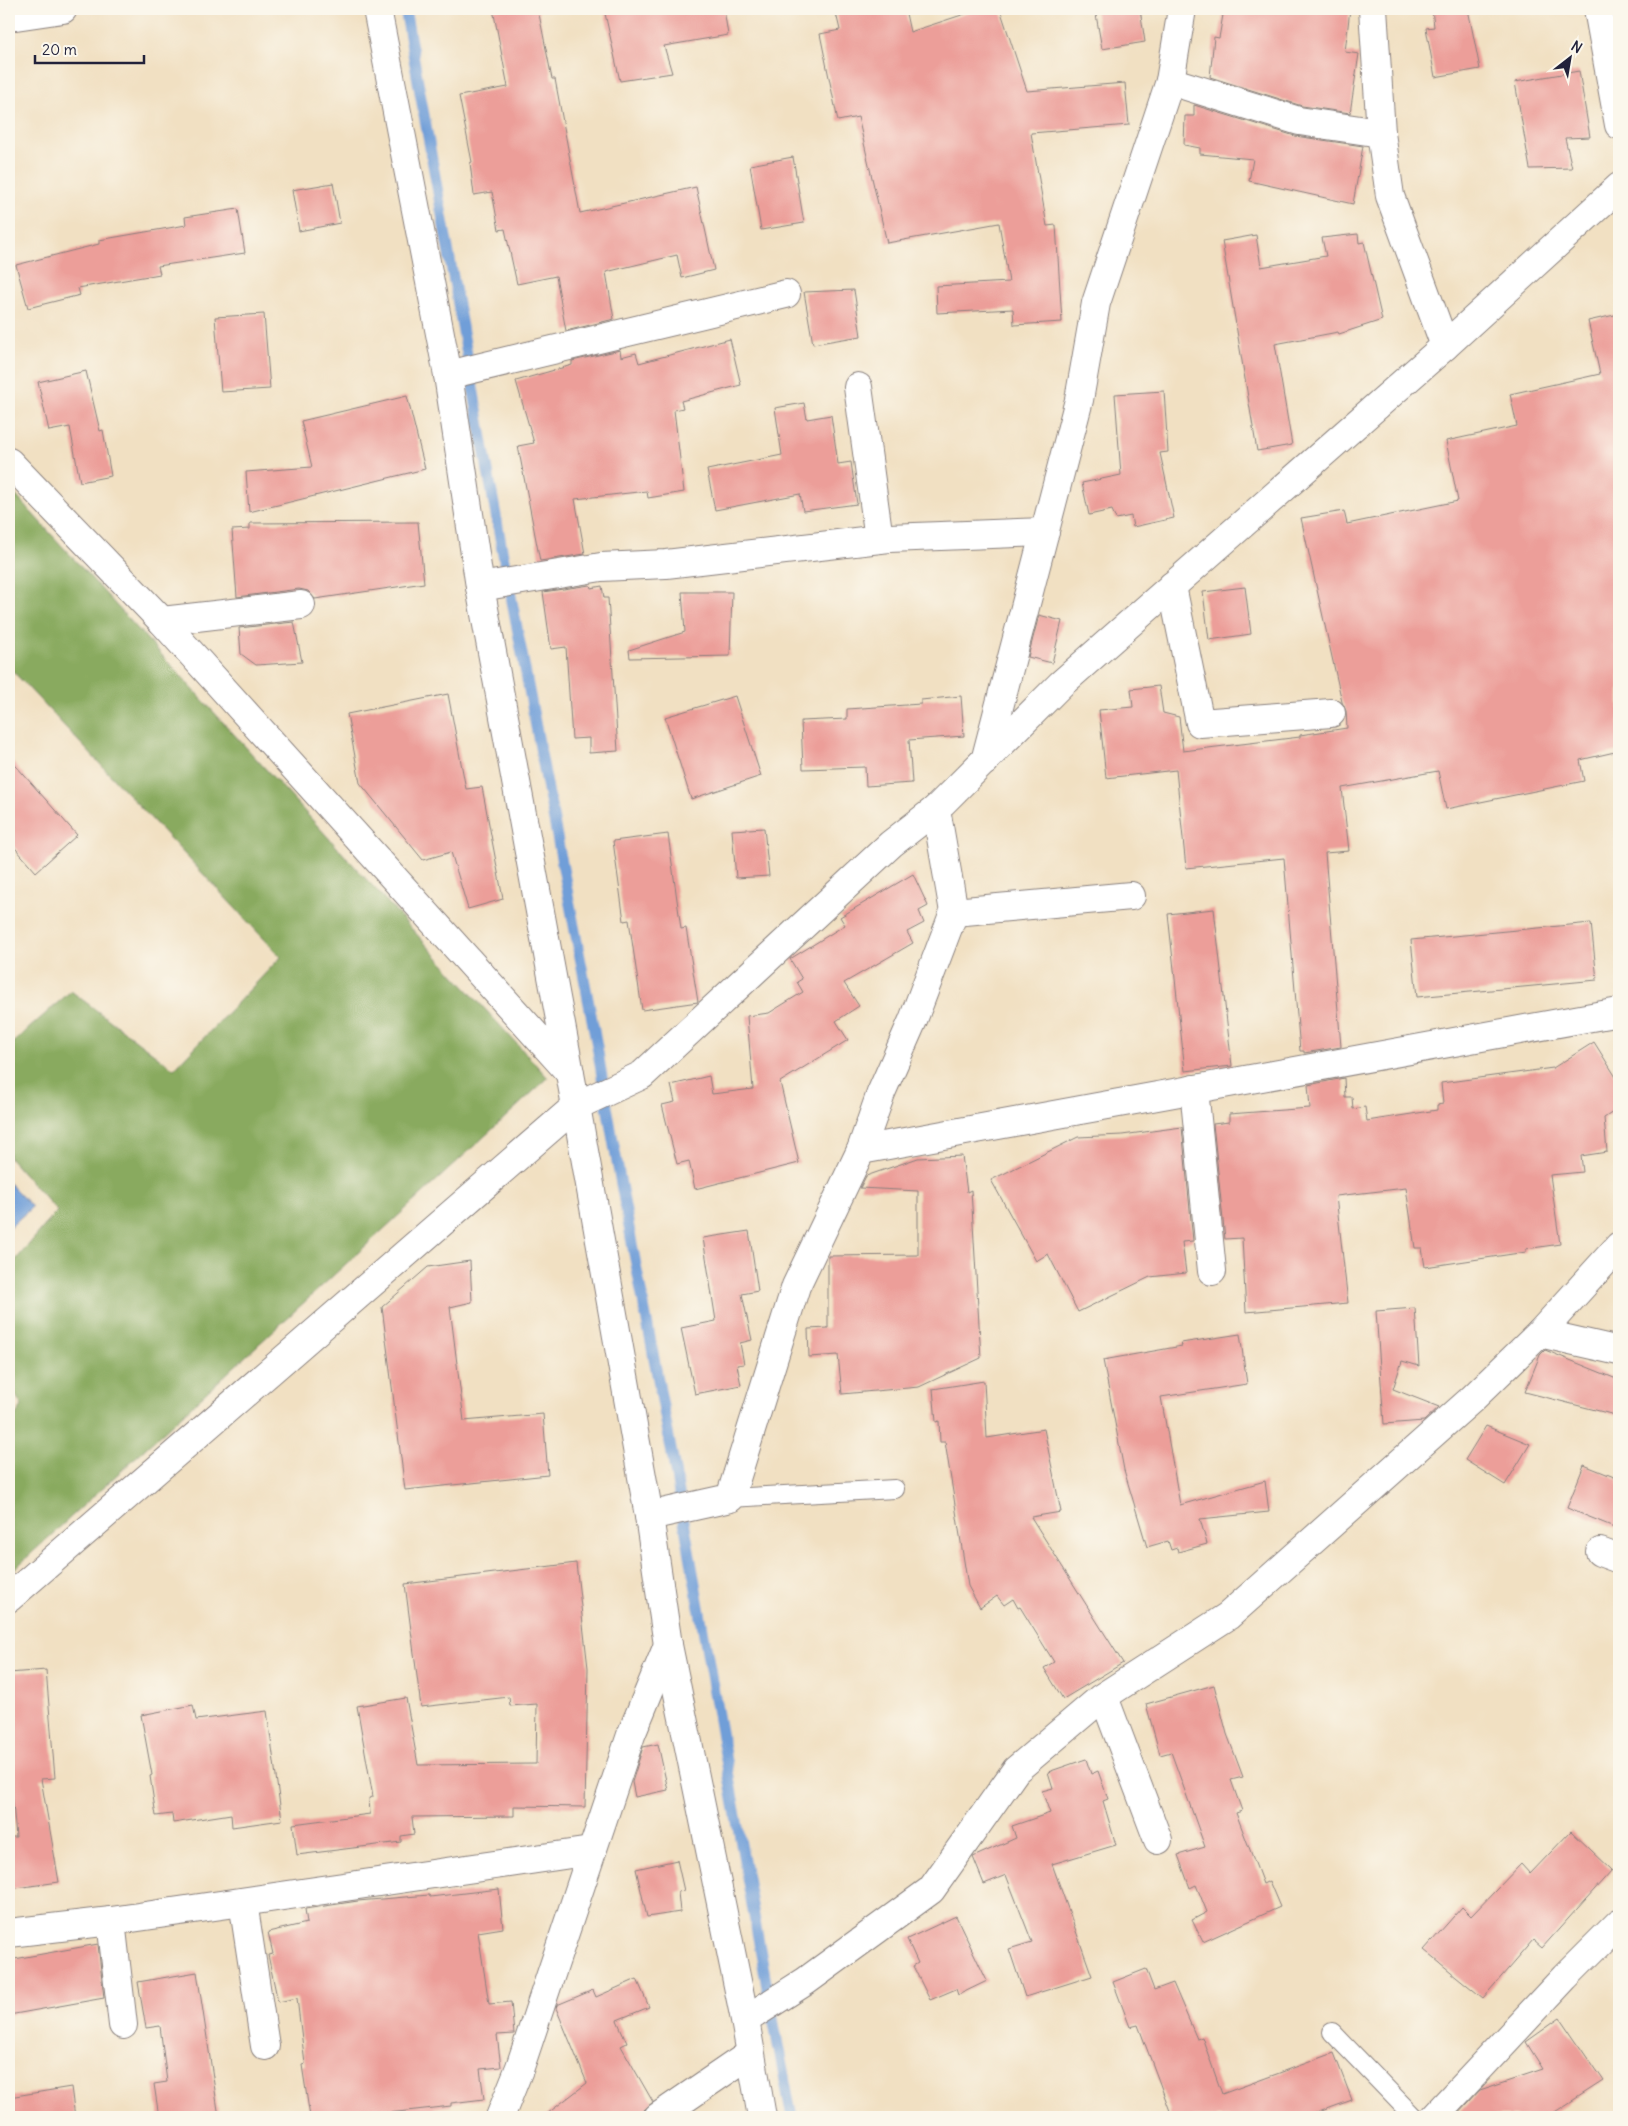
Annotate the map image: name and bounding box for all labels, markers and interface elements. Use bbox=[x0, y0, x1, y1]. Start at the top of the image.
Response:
scale bar bbox=[35, 32, 144, 64]
north arrow bbox=[1546, 32, 1596, 82]
text: N bbox=[1568, 37, 1585, 57]
text: 20 m bbox=[42, 40, 77, 59]

